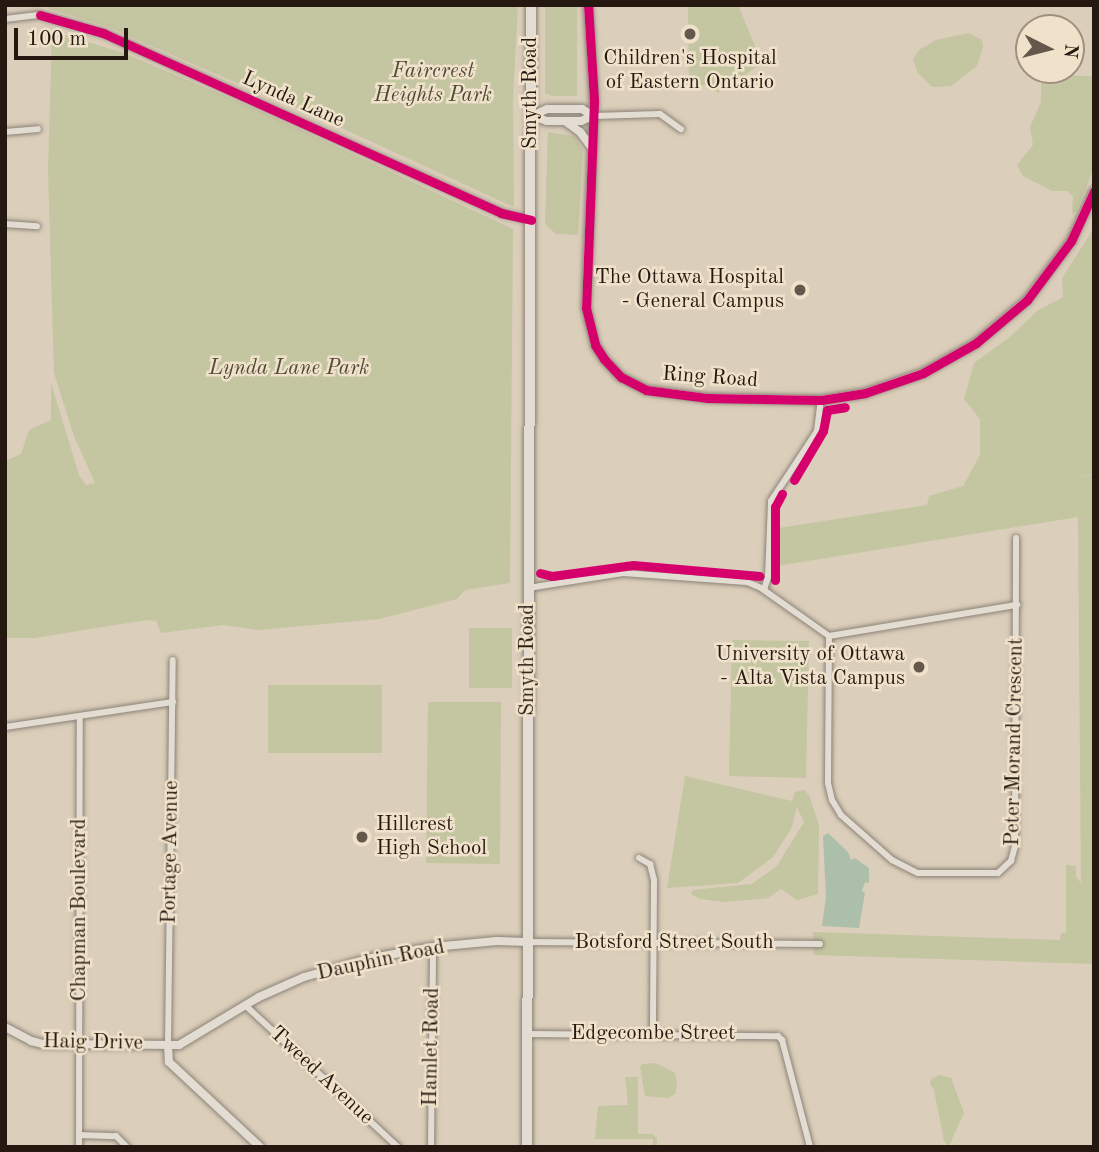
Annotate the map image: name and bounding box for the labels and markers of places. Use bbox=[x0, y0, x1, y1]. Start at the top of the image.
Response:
marker: Children's Hospital of Eastern Ontario bbox=[680, 24, 700, 44]
place label: Children's Hospital of Eastern Ontario bbox=[603, 46, 777, 96]
place label: The Ottawa Hospital - General Campus bbox=[595, 265, 784, 315]
marker: The Ottawa Hospital - General Campus bbox=[790, 280, 810, 300]
place label: University of Ottawa - Alta Vista Campus bbox=[716, 642, 905, 692]
marker: University of Ottawa - Alta Vista Campus bbox=[911, 659, 927, 675]
place label: Hillcrest High School bbox=[376, 812, 487, 862]
marker: Hillcrest High School bbox=[354, 829, 370, 845]

